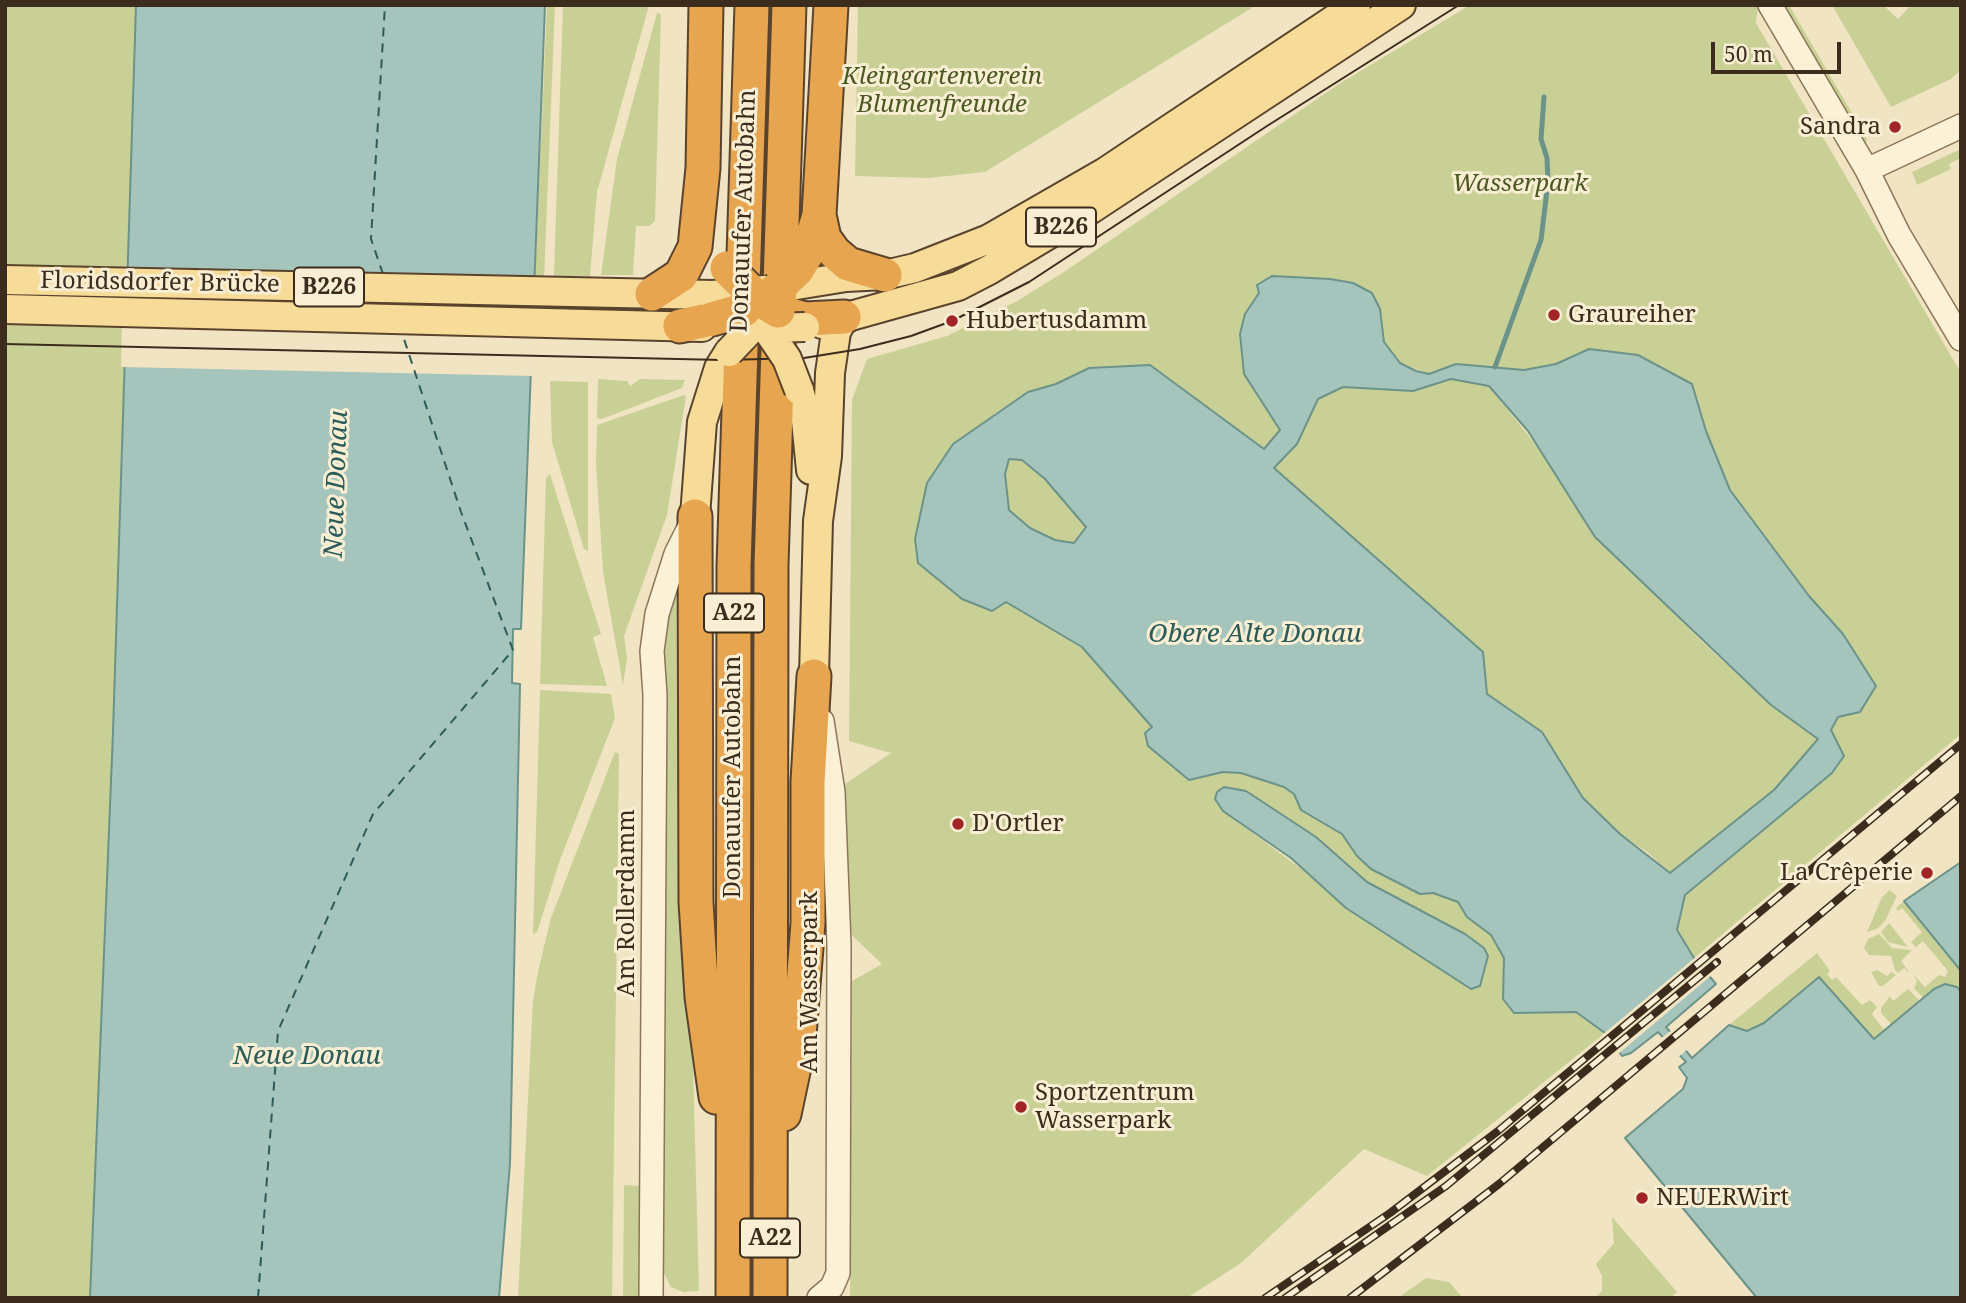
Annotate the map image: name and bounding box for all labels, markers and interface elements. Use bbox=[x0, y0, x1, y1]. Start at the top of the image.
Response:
scale bar bbox=[1714, 28, 1843, 72]
text: 50 m bbox=[1724, 40, 1773, 68]
park label: Kleingartenverein Blumenfreunde bbox=[842, 63, 1042, 119]
street label: Donauufer Autobahn bbox=[725, 89, 763, 333]
place label: Sandra bbox=[1800, 113, 1881, 141]
marker: Sandra bbox=[1887, 119, 1903, 135]
park label: Wasserpark bbox=[1452, 170, 1588, 198]
road number: B226 bbox=[1026, 208, 1096, 246]
street label: Floridsdorfer Brücke bbox=[40, 267, 280, 299]
road number: B226 bbox=[294, 268, 364, 306]
place label: Graureiher bbox=[1568, 301, 1696, 329]
place label: Hubertusdamm bbox=[966, 307, 1147, 335]
marker: Graureiher bbox=[1546, 307, 1562, 323]
marker: Hubertusdamm bbox=[944, 313, 960, 329]
water label: Neue Donau bbox=[319, 410, 355, 558]
road number: A22 bbox=[704, 594, 764, 632]
water label: Obere Alte Donau bbox=[1148, 619, 1362, 651]
street label: Donauufer Autobahn bbox=[719, 656, 747, 898]
street label: Am Rollerdamm bbox=[613, 809, 641, 997]
place label: D'Ortler bbox=[972, 810, 1064, 838]
marker: D'Ortler bbox=[950, 816, 966, 832]
place label: La Crêperie bbox=[1780, 859, 1913, 887]
marker: La Crêperie bbox=[1919, 865, 1935, 881]
street label: Am Wasserpark bbox=[796, 891, 824, 1073]
water label: Neue Donau bbox=[233, 1041, 381, 1073]
place label: Sportzentrum Wasserpark bbox=[1035, 1079, 1195, 1135]
marker: Sportzentrum Wasserpark bbox=[1013, 1099, 1029, 1115]
place label: NEUERWirt bbox=[1656, 1184, 1789, 1212]
marker: NEUERWirt bbox=[1634, 1190, 1650, 1206]
road number: A22 bbox=[740, 1218, 800, 1258]

